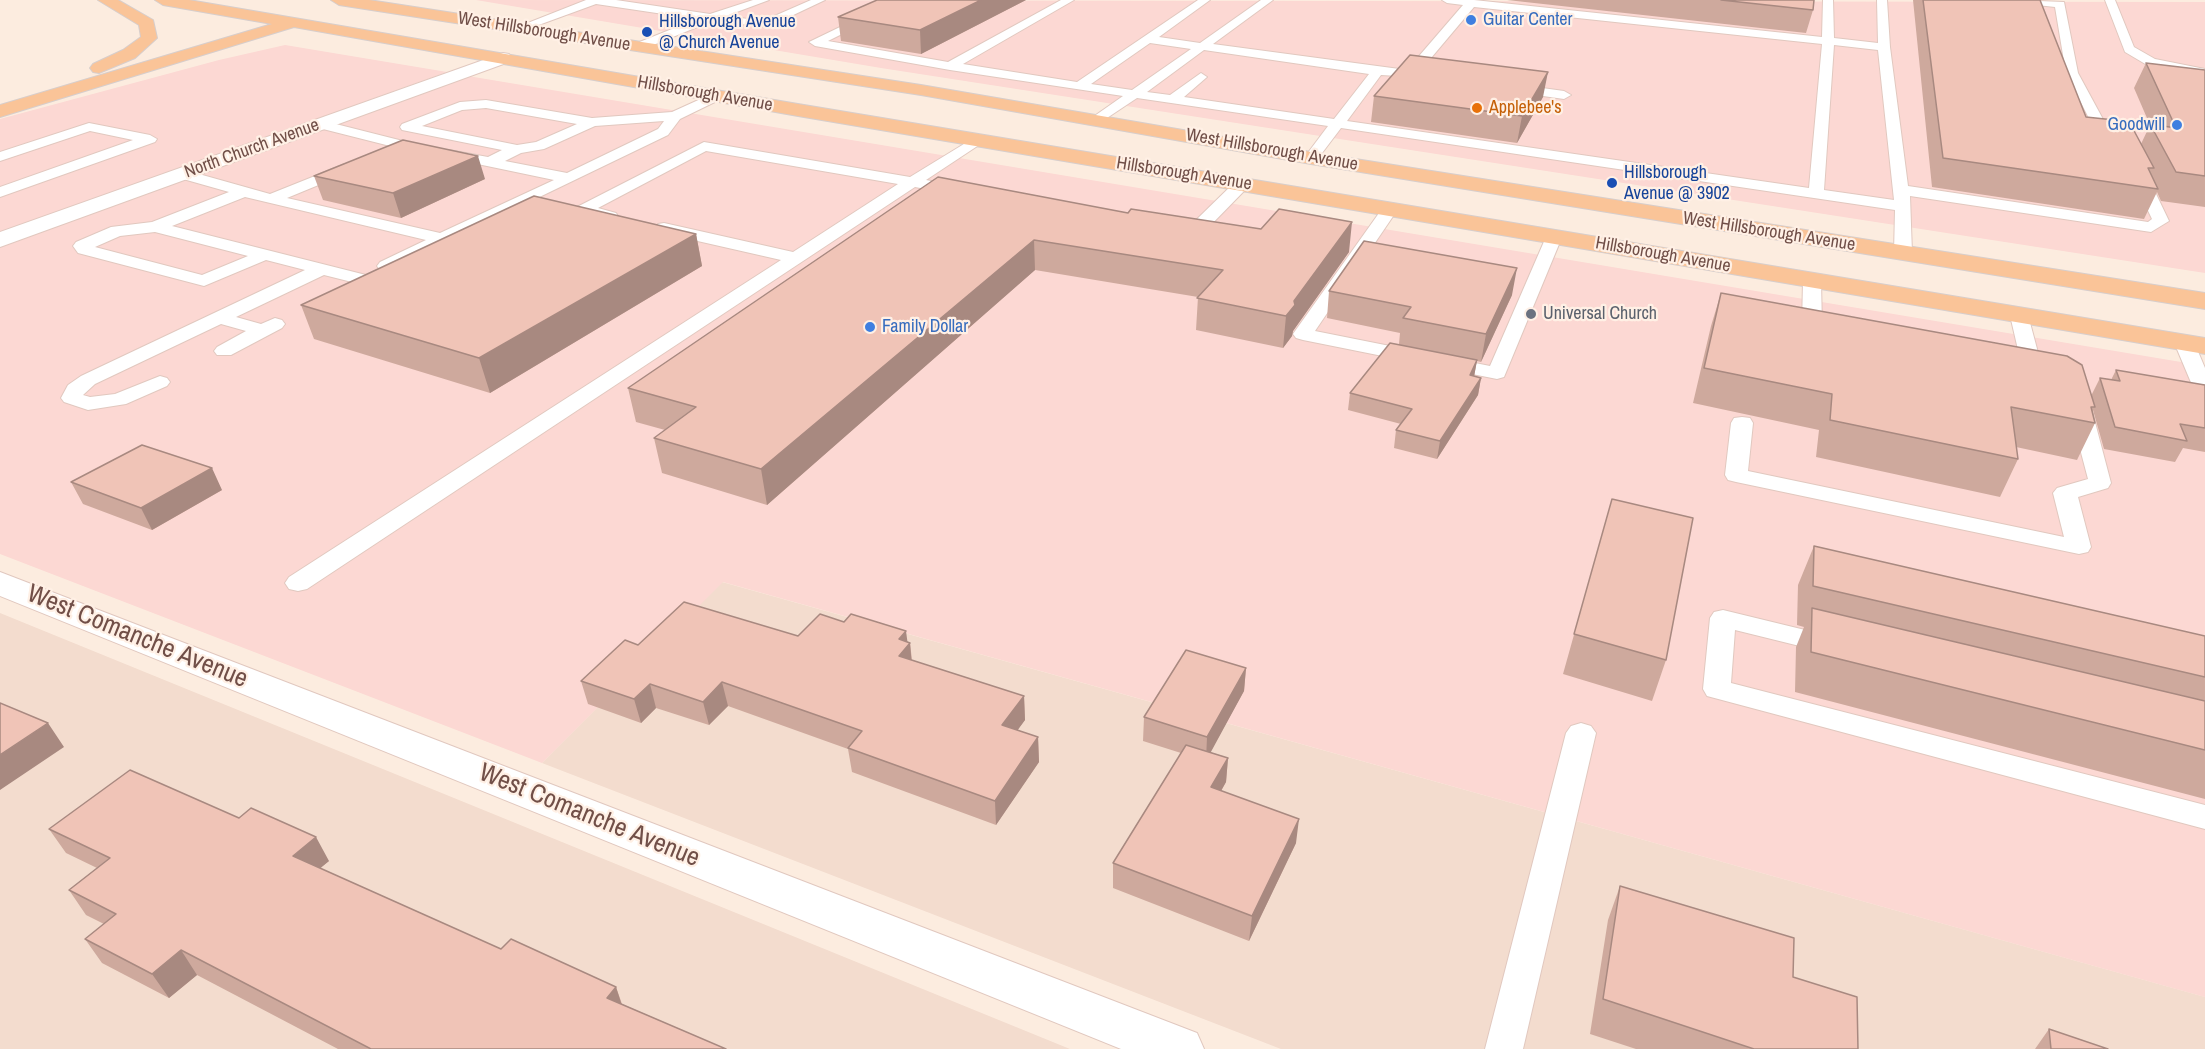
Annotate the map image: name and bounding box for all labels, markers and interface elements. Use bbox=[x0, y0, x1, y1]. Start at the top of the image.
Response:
street label: West Hillsborough Avenue bbox=[456, 8, 632, 56]
place label: Guitar Center bbox=[1483, 9, 1572, 31]
place label: Hillsborough Avenue @ Church Avenue bbox=[659, 11, 796, 54]
marker: Guitar Center bbox=[1464, 13, 1478, 27]
marker: Hillsborough Avenue @ Church Avenue bbox=[640, 25, 654, 39]
street label: Hillsborough Avenue bbox=[636, 71, 774, 117]
place label: Applebee's bbox=[1489, 97, 1562, 119]
marker: Applebee's bbox=[1470, 101, 1484, 115]
place label: Goodwill bbox=[2108, 114, 2165, 136]
street label: North Church Avenue bbox=[182, 115, 322, 183]
marker: Goodwill bbox=[2170, 118, 2184, 132]
street label: West Hillsborough Avenue bbox=[1184, 124, 1360, 176]
street label: Hillsborough Avenue bbox=[1115, 153, 1253, 195]
place label: Hillsborough Avenue @ 3902 bbox=[1624, 162, 1730, 204]
marker: Hillsborough Avenue @ 3902 bbox=[1605, 176, 1619, 190]
street label: West Hillsborough Avenue bbox=[1681, 208, 1857, 256]
street label: Hillsborough Avenue bbox=[1594, 232, 1732, 278]
place label: Universal Church bbox=[1543, 303, 1657, 325]
marker: Universal Church bbox=[1524, 307, 1538, 321]
place label: Family Dollar bbox=[882, 316, 968, 338]
marker: Family Dollar bbox=[863, 320, 877, 334]
street label: West Comanche Avenue bbox=[22, 579, 252, 695]
street label: West Comanche Avenue bbox=[474, 758, 704, 874]

